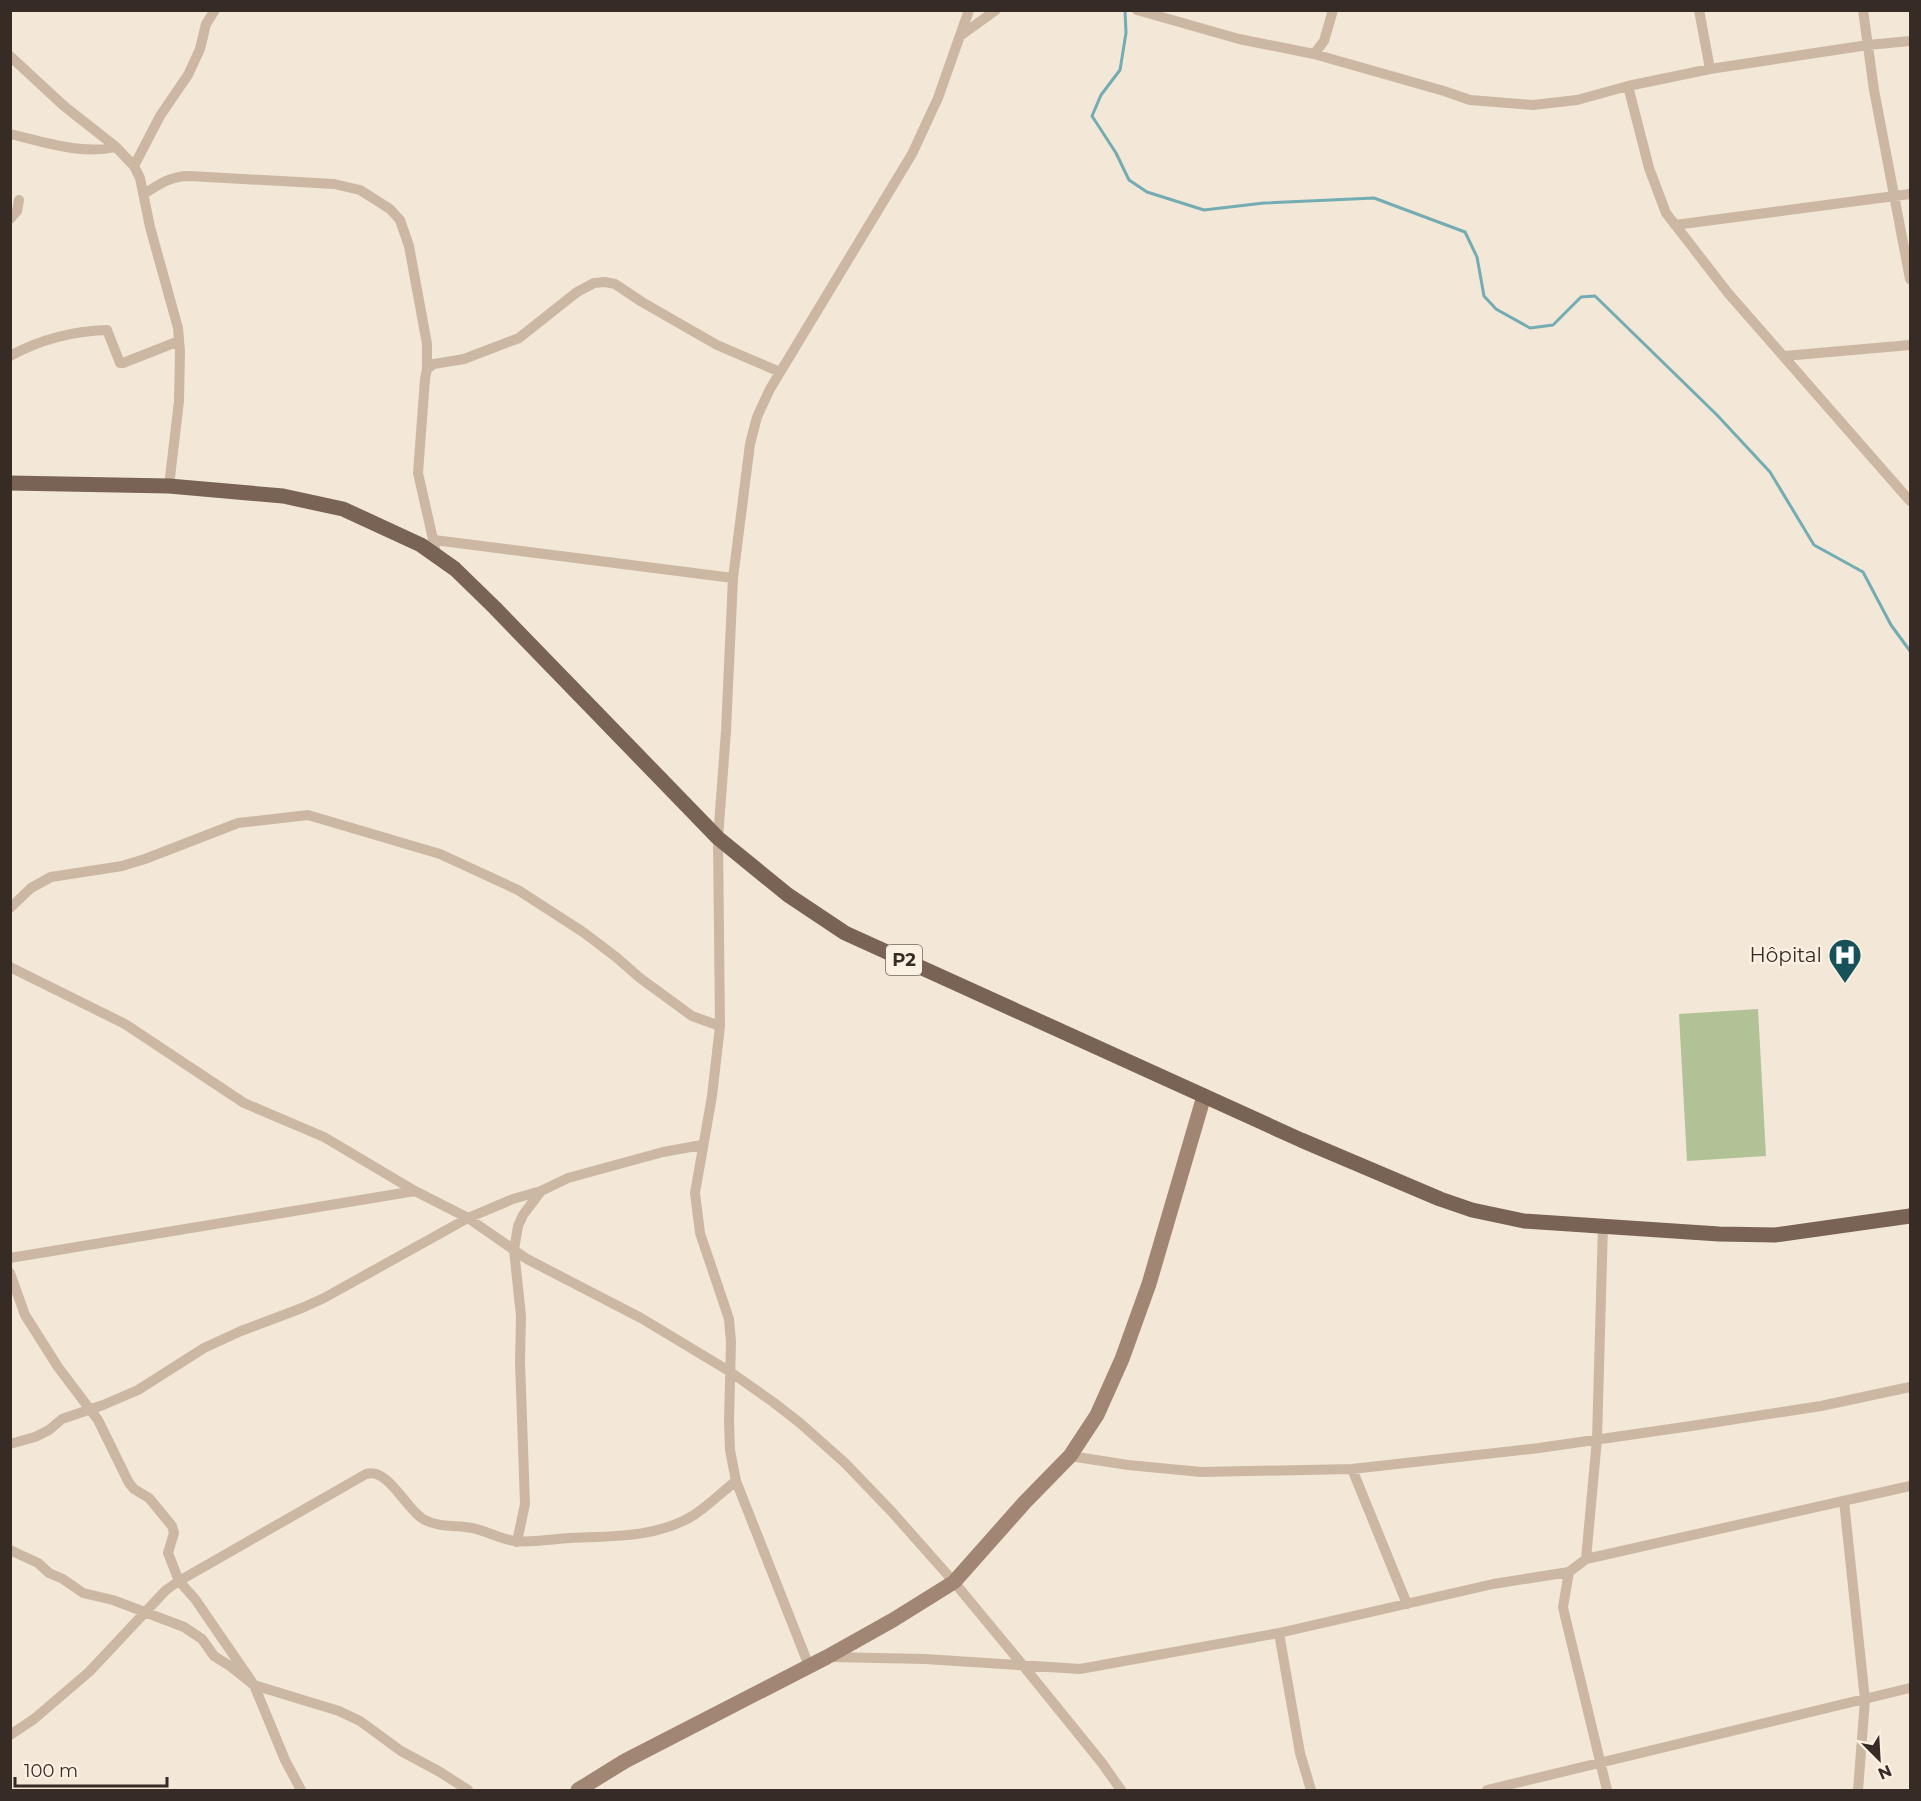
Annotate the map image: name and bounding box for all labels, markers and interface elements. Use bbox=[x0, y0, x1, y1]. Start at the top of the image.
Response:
hospital icon: Hôpital bbox=[1827, 937, 1863, 984]
place label: Hôpital bbox=[1750, 943, 1822, 967]
road number: P2 bbox=[886, 945, 922, 975]
north arrow bbox=[1849, 1729, 1909, 1789]
scale bar bbox=[15, 1750, 166, 1788]
text: 100 m bbox=[24, 1760, 78, 1782]
text: N bbox=[1875, 1761, 1895, 1784]

